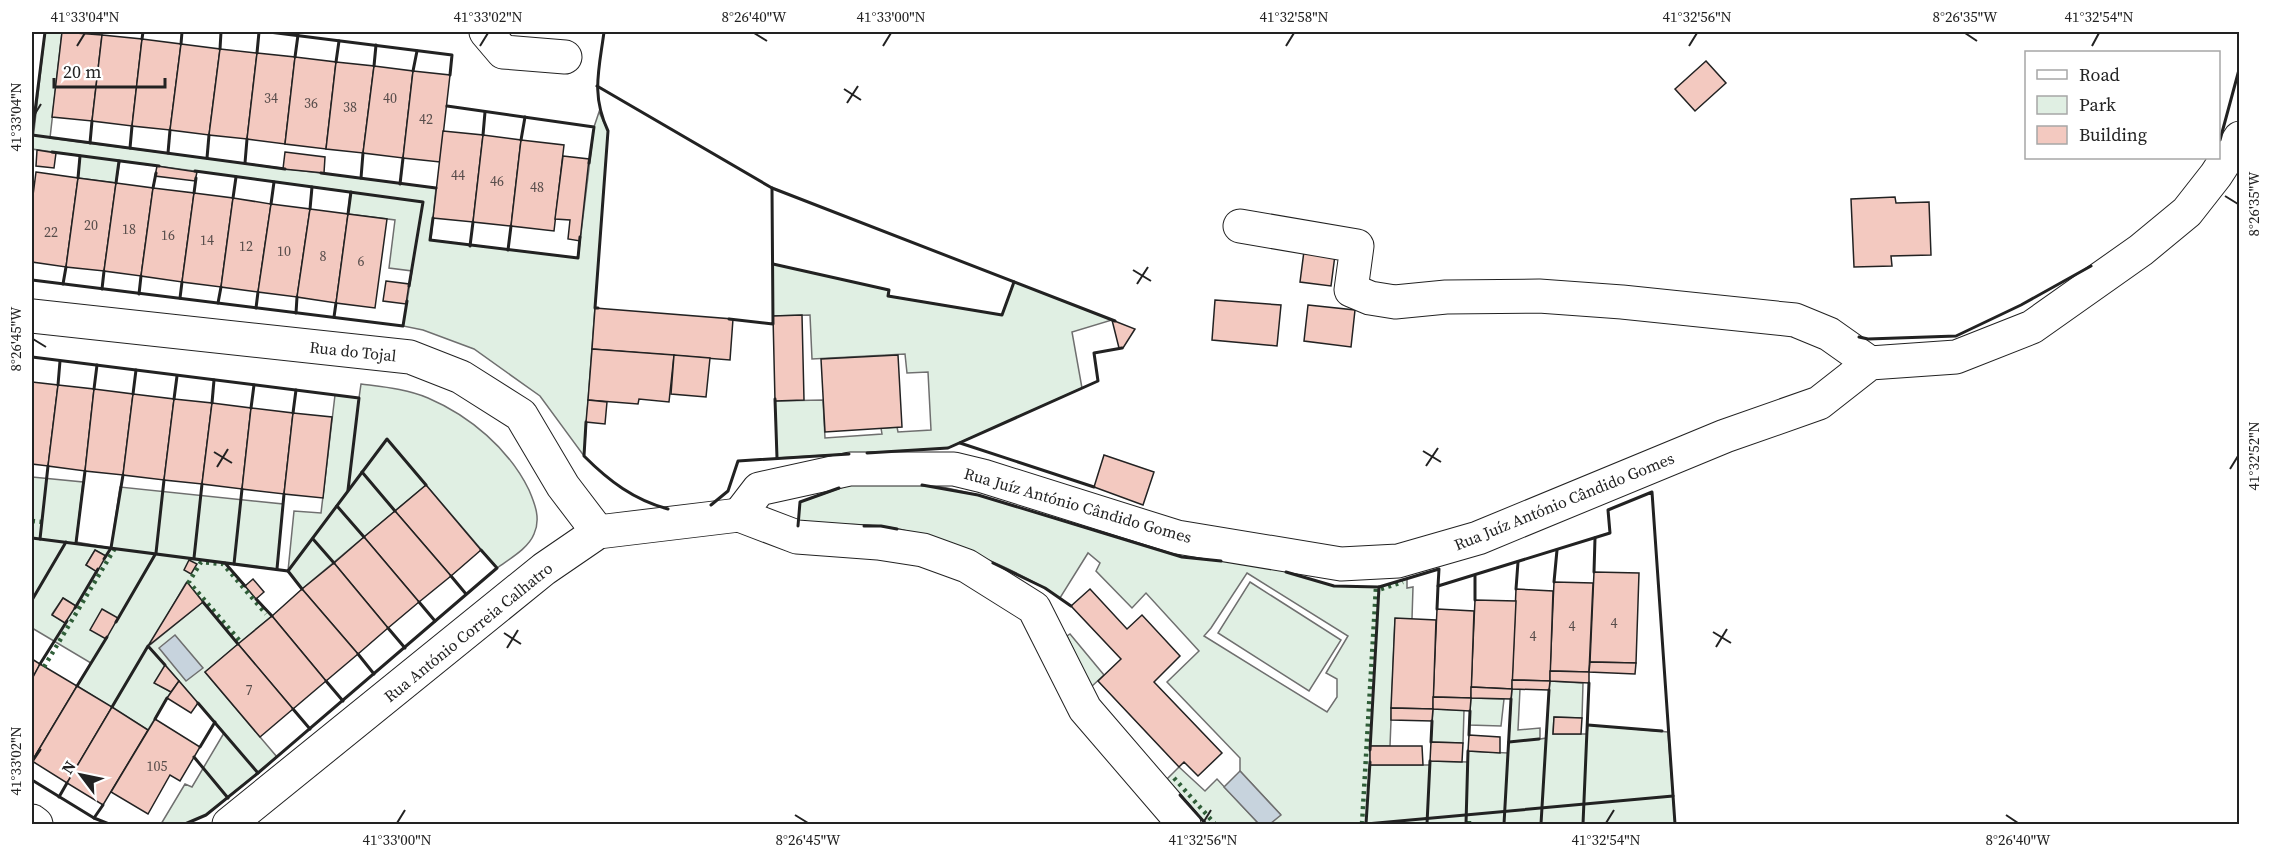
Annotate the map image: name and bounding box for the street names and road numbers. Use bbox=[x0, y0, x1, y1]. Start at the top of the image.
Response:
street label: Rua do Tojal bbox=[308, 335, 398, 367]
street label: Rua Juíz António Cândido Gomes bbox=[1451, 447, 1677, 555]
street label: Rua Juíz António Cândido Gomes bbox=[962, 462, 1194, 548]
street label: Rua António Correia Calhatro bbox=[379, 557, 557, 707]

